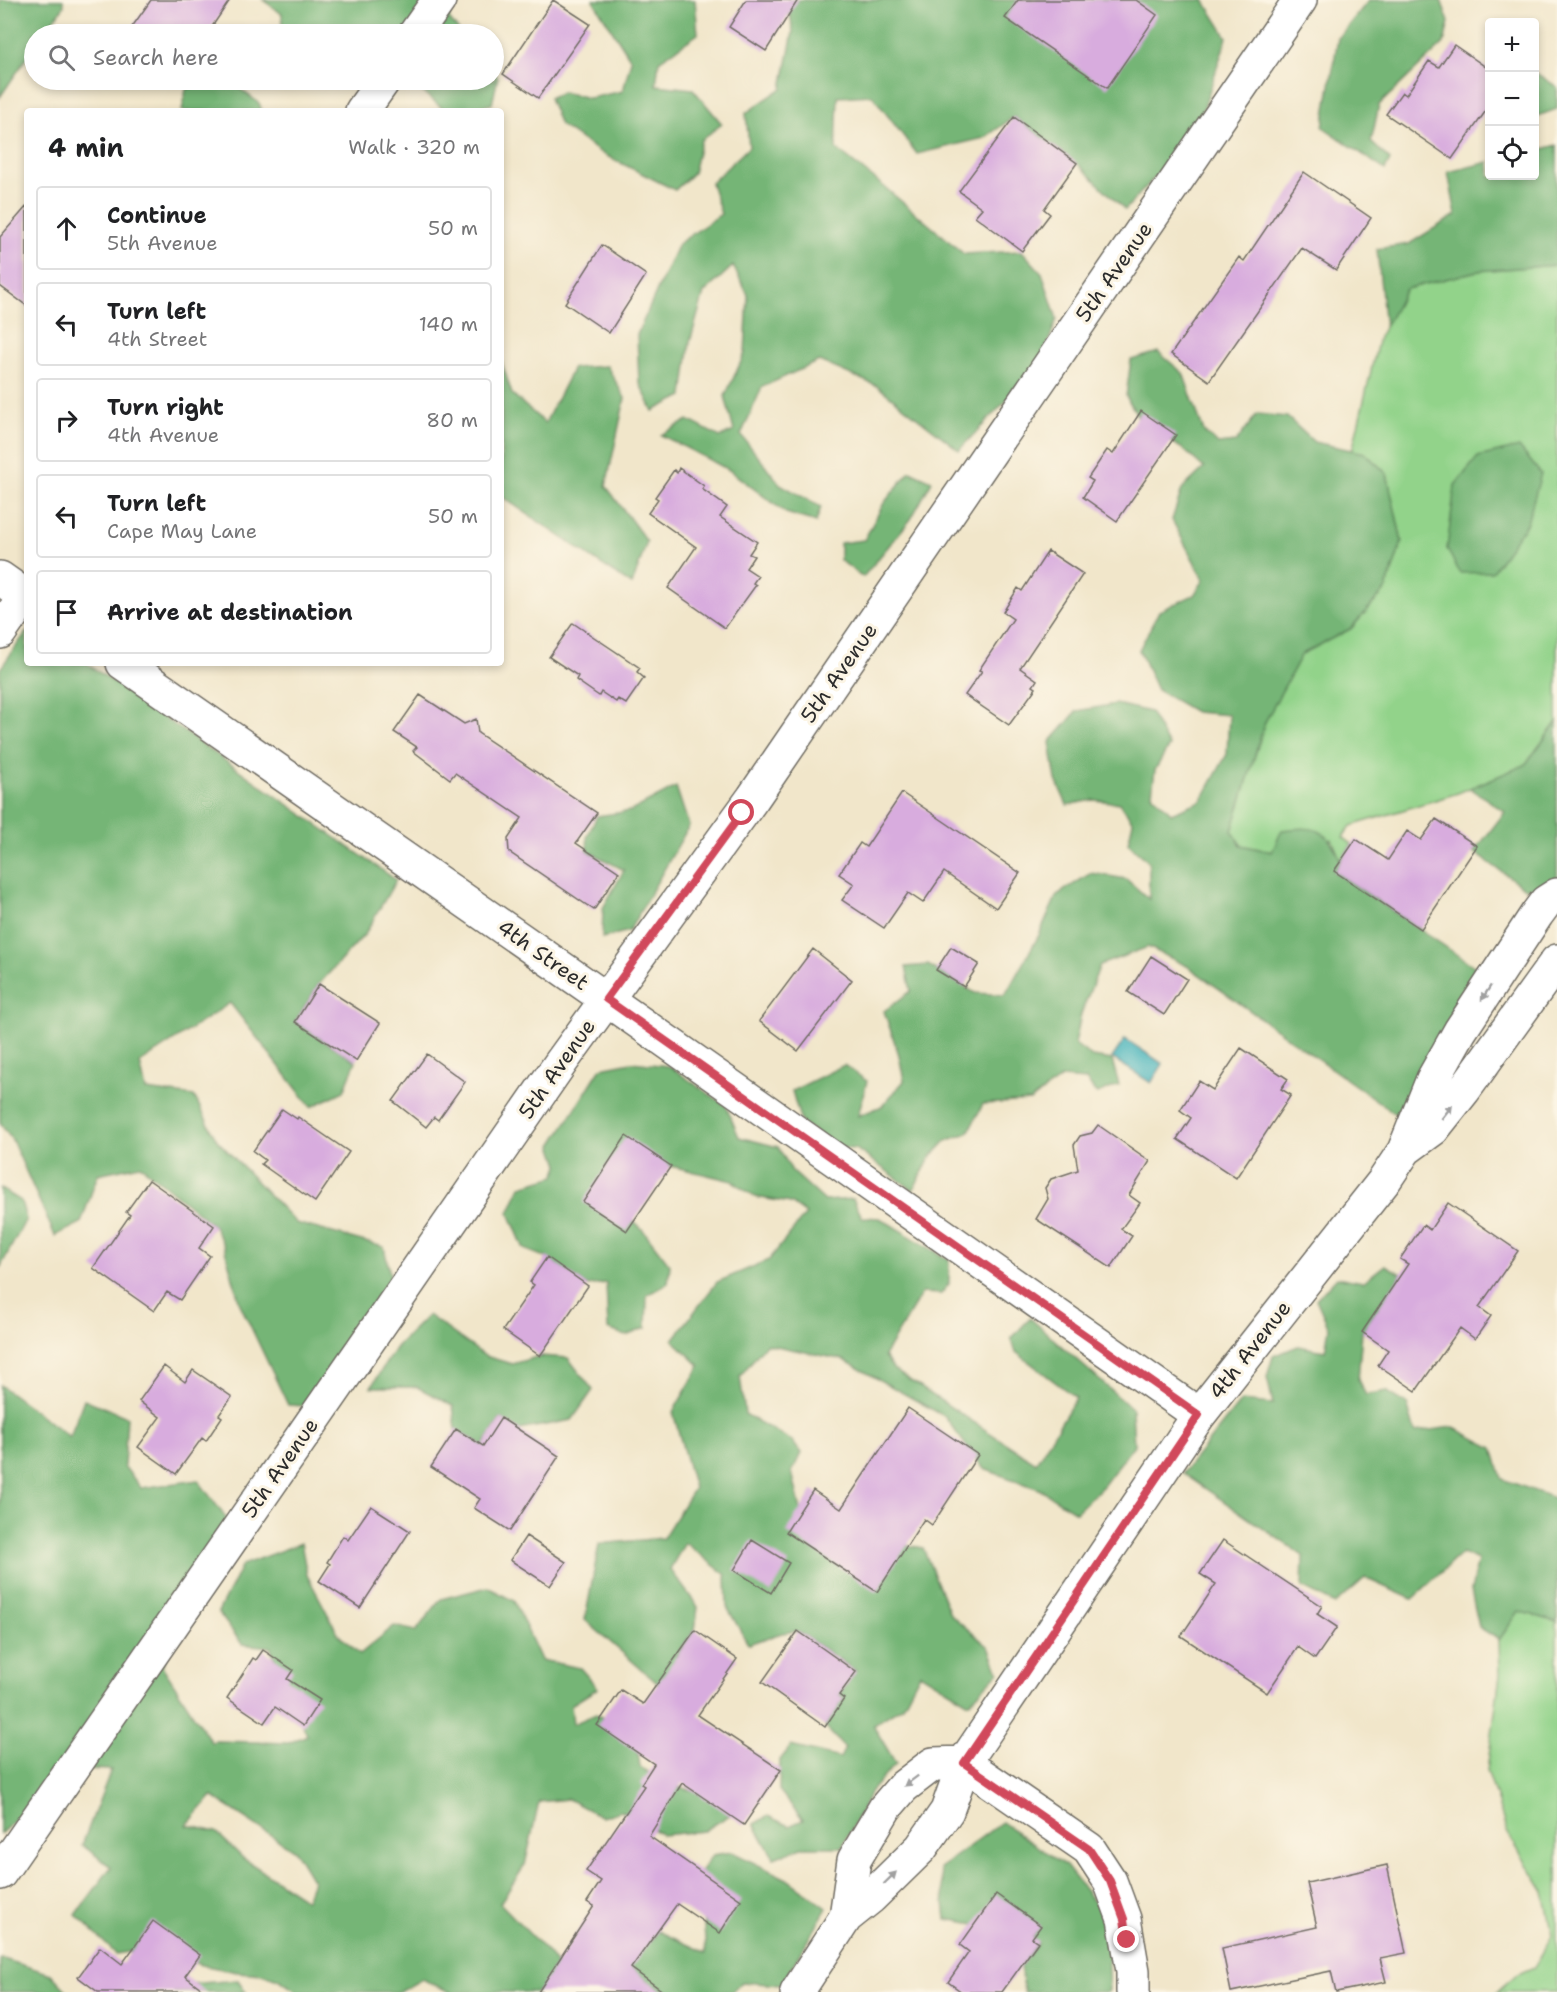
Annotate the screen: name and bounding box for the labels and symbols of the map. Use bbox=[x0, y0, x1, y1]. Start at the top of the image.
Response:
street label: 5th Avenue bbox=[1069, 216, 1159, 328]
street label: 5th Avenue bbox=[794, 617, 884, 729]
route start bbox=[728, 799, 754, 825]
street label: 4th Street bbox=[492, 913, 594, 997]
one-way arrow bbox=[1481, 985, 1492, 1001]
street label: 5th Avenue bbox=[512, 1013, 602, 1125]
one-way arrow bbox=[1440, 1105, 1452, 1120]
street label: 4th Avenue bbox=[1203, 1295, 1297, 1405]
street label: 5th Avenue bbox=[235, 1412, 325, 1524]
one-way arrow bbox=[904, 1774, 919, 1786]
one-way arrow bbox=[882, 1872, 896, 1886]
route end bbox=[1113, 1926, 1139, 1952]

